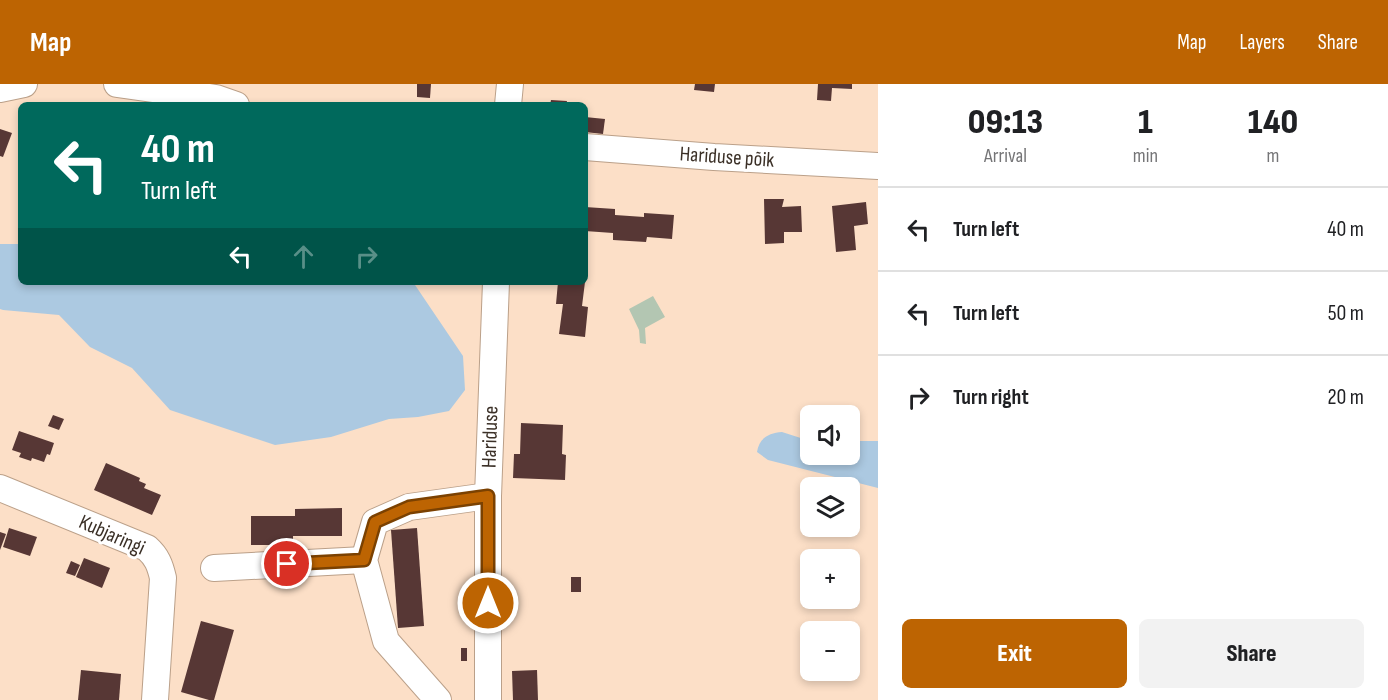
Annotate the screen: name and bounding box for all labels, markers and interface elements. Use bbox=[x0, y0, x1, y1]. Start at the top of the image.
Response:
text: Map bbox=[30, 26, 71, 59]
text: Map bbox=[1177, 30, 1206, 55]
text: Layers bbox=[1239, 30, 1285, 55]
text: Share bbox=[1318, 30, 1358, 55]
text: 09:13 bbox=[968, 101, 1043, 144]
text: 1 bbox=[1138, 101, 1153, 144]
text: 140 bbox=[1248, 101, 1298, 144]
text: 40 m bbox=[141, 124, 215, 175]
icon: left bbox=[42, 126, 120, 204]
street label: Hariduse põik bbox=[679, 141, 775, 173]
text: Arrival bbox=[984, 144, 1027, 168]
text: min bbox=[1133, 144, 1158, 168]
text: m bbox=[1267, 144, 1279, 168]
text: Turn left bbox=[141, 175, 217, 207]
icon: left bbox=[902, 213, 935, 246]
text: Turn left bbox=[953, 216, 1019, 243]
text: 40 m bbox=[1327, 216, 1364, 243]
icon: left bbox=[224, 240, 257, 273]
icon: ahead bbox=[287, 240, 320, 273]
icon: right bbox=[350, 240, 383, 273]
icon: left bbox=[902, 297, 935, 330]
text: Turn left bbox=[953, 300, 1019, 327]
text: 50 m bbox=[1328, 300, 1364, 327]
icon: right bbox=[902, 381, 935, 414]
text: Turn right bbox=[953, 384, 1029, 411]
text: 20 m bbox=[1328, 384, 1364, 411]
street label: Hariduse bbox=[476, 405, 504, 469]
map controls bbox=[800, 405, 860, 681]
button: sound bbox=[800, 405, 860, 465]
button: layers bbox=[800, 477, 860, 537]
street label: Kubjaringi bbox=[75, 509, 149, 561]
pin bbox=[261, 538, 312, 589]
icon: arrive bbox=[270, 547, 303, 580]
button: + bbox=[800, 549, 860, 609]
position arrow bbox=[456, 571, 520, 635]
button: Exit bbox=[902, 619, 1127, 688]
button: Share bbox=[1139, 619, 1364, 688]
button: − bbox=[800, 621, 860, 681]

